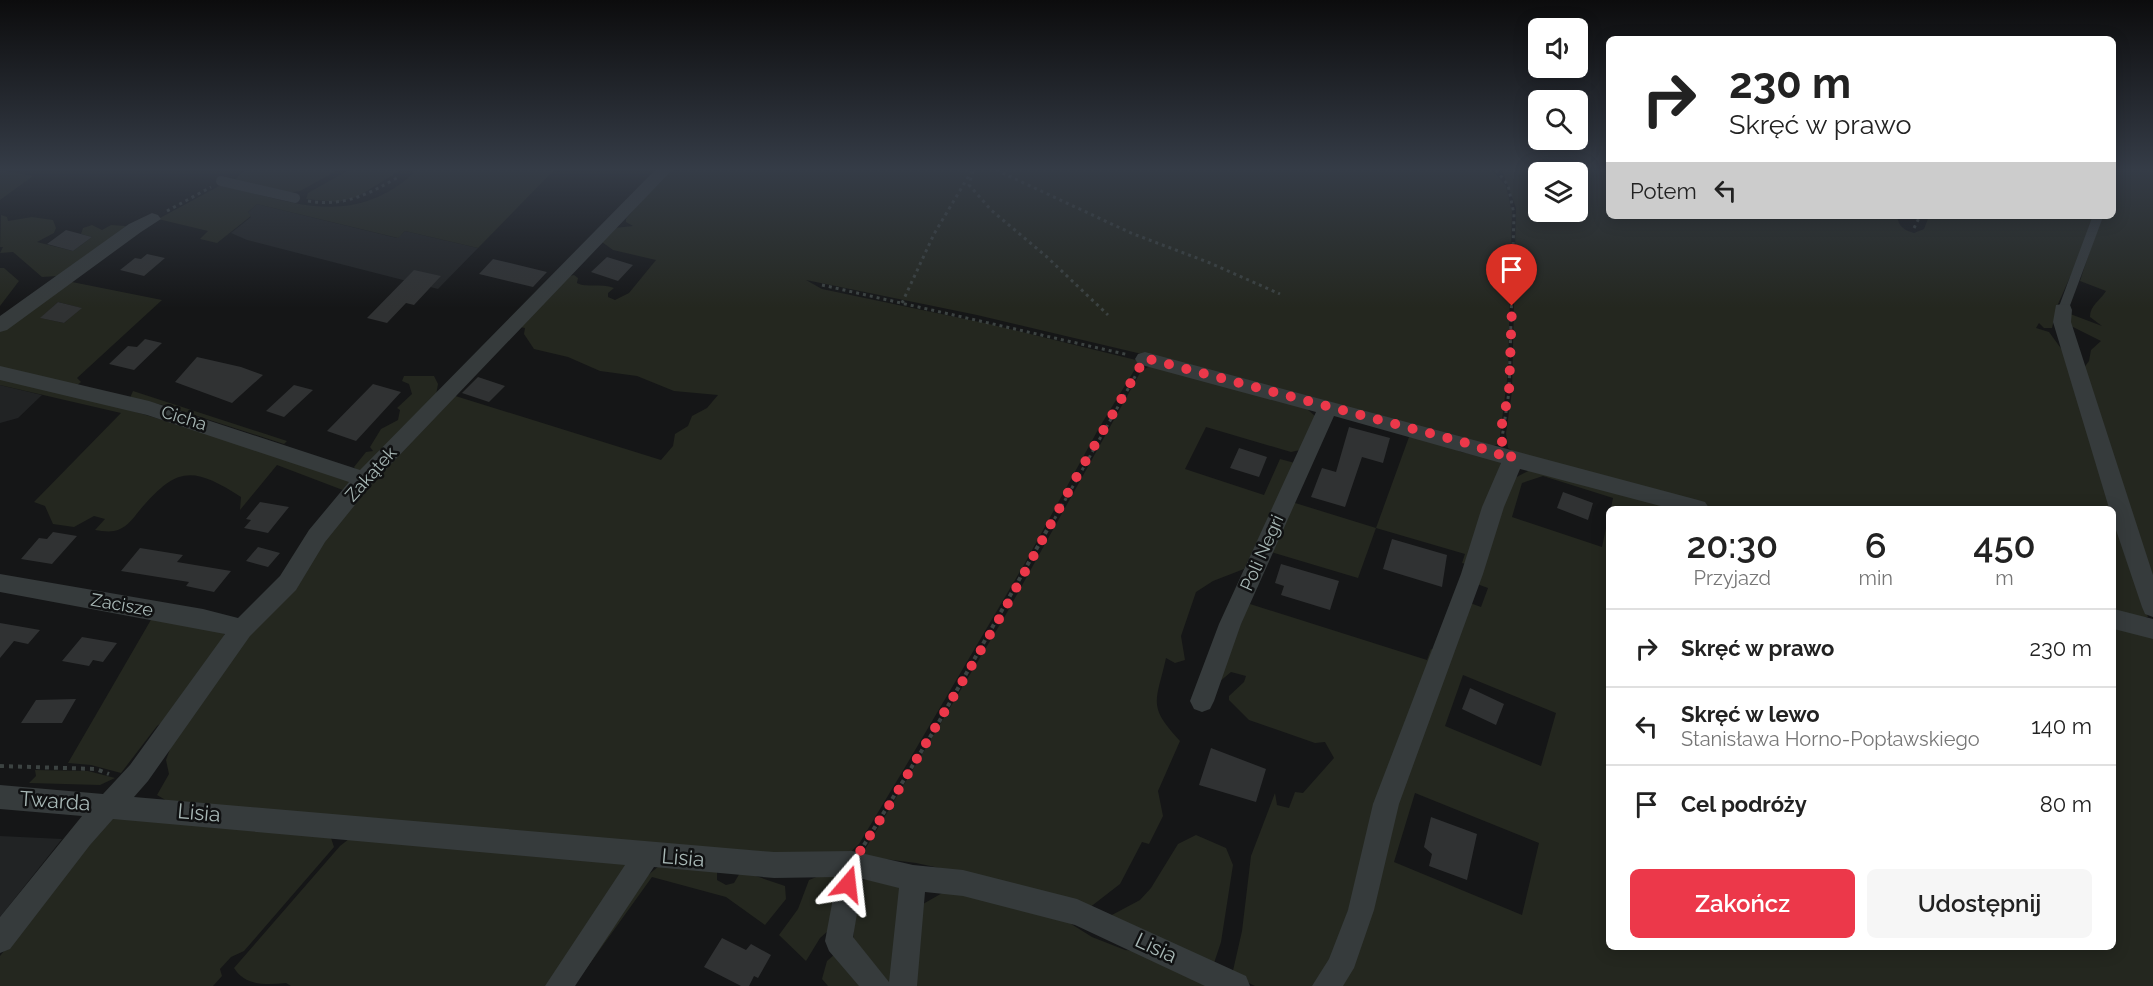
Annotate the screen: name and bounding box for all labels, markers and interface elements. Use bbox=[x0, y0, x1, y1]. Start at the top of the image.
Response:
map controls bbox=[1528, 18, 1588, 222]
button: sound bbox=[1528, 18, 1588, 78]
text: 230 m bbox=[1729, 59, 1851, 108]
icon: right bbox=[1630, 60, 1708, 138]
button: search bbox=[1528, 90, 1588, 150]
text: Skręć w prawo bbox=[1729, 109, 1912, 140]
button: layers bbox=[1528, 162, 1588, 222]
icon: left bbox=[1709, 174, 1742, 207]
text: Potem bbox=[1630, 178, 1697, 204]
pin bbox=[1486, 244, 1537, 306]
icon: arrive bbox=[1495, 253, 1528, 286]
street label: Cicha bbox=[159, 401, 209, 434]
street label: Zakątek bbox=[341, 442, 401, 505]
street label: Poli Negri bbox=[1236, 512, 1288, 594]
text: 20:30 bbox=[1686, 524, 1778, 566]
text: 6 bbox=[1865, 524, 1887, 566]
text: 450 bbox=[1973, 524, 2036, 566]
text: Przyjazd bbox=[1693, 566, 1771, 590]
text: min bbox=[1859, 566, 1893, 590]
text: m bbox=[1995, 566, 2014, 590]
street label: Zacisze bbox=[89, 589, 155, 620]
icon: right bbox=[1630, 632, 1663, 665]
text: Skręć w prawo bbox=[1681, 635, 1834, 661]
text: 230 m bbox=[2029, 635, 2092, 661]
text: Skręć w lewo bbox=[1681, 701, 1820, 727]
icon: left bbox=[1630, 710, 1663, 743]
text: 140 m bbox=[2031, 713, 2092, 739]
text: Stanisława Horno-Popławskiego bbox=[1681, 727, 1980, 751]
street label: Twarda bbox=[19, 786, 91, 815]
icon: arrive bbox=[1630, 788, 1663, 821]
text: Cel podróży bbox=[1681, 791, 1807, 817]
text: 80 m bbox=[2040, 791, 2092, 817]
street label: Lisia bbox=[177, 798, 222, 827]
street label: Lisia bbox=[661, 843, 706, 872]
position arrow bbox=[816, 852, 880, 916]
button: Zakończ bbox=[1630, 869, 1855, 938]
button: Udostępnij bbox=[1867, 869, 2092, 938]
street label: Lisia bbox=[1131, 927, 1181, 968]

